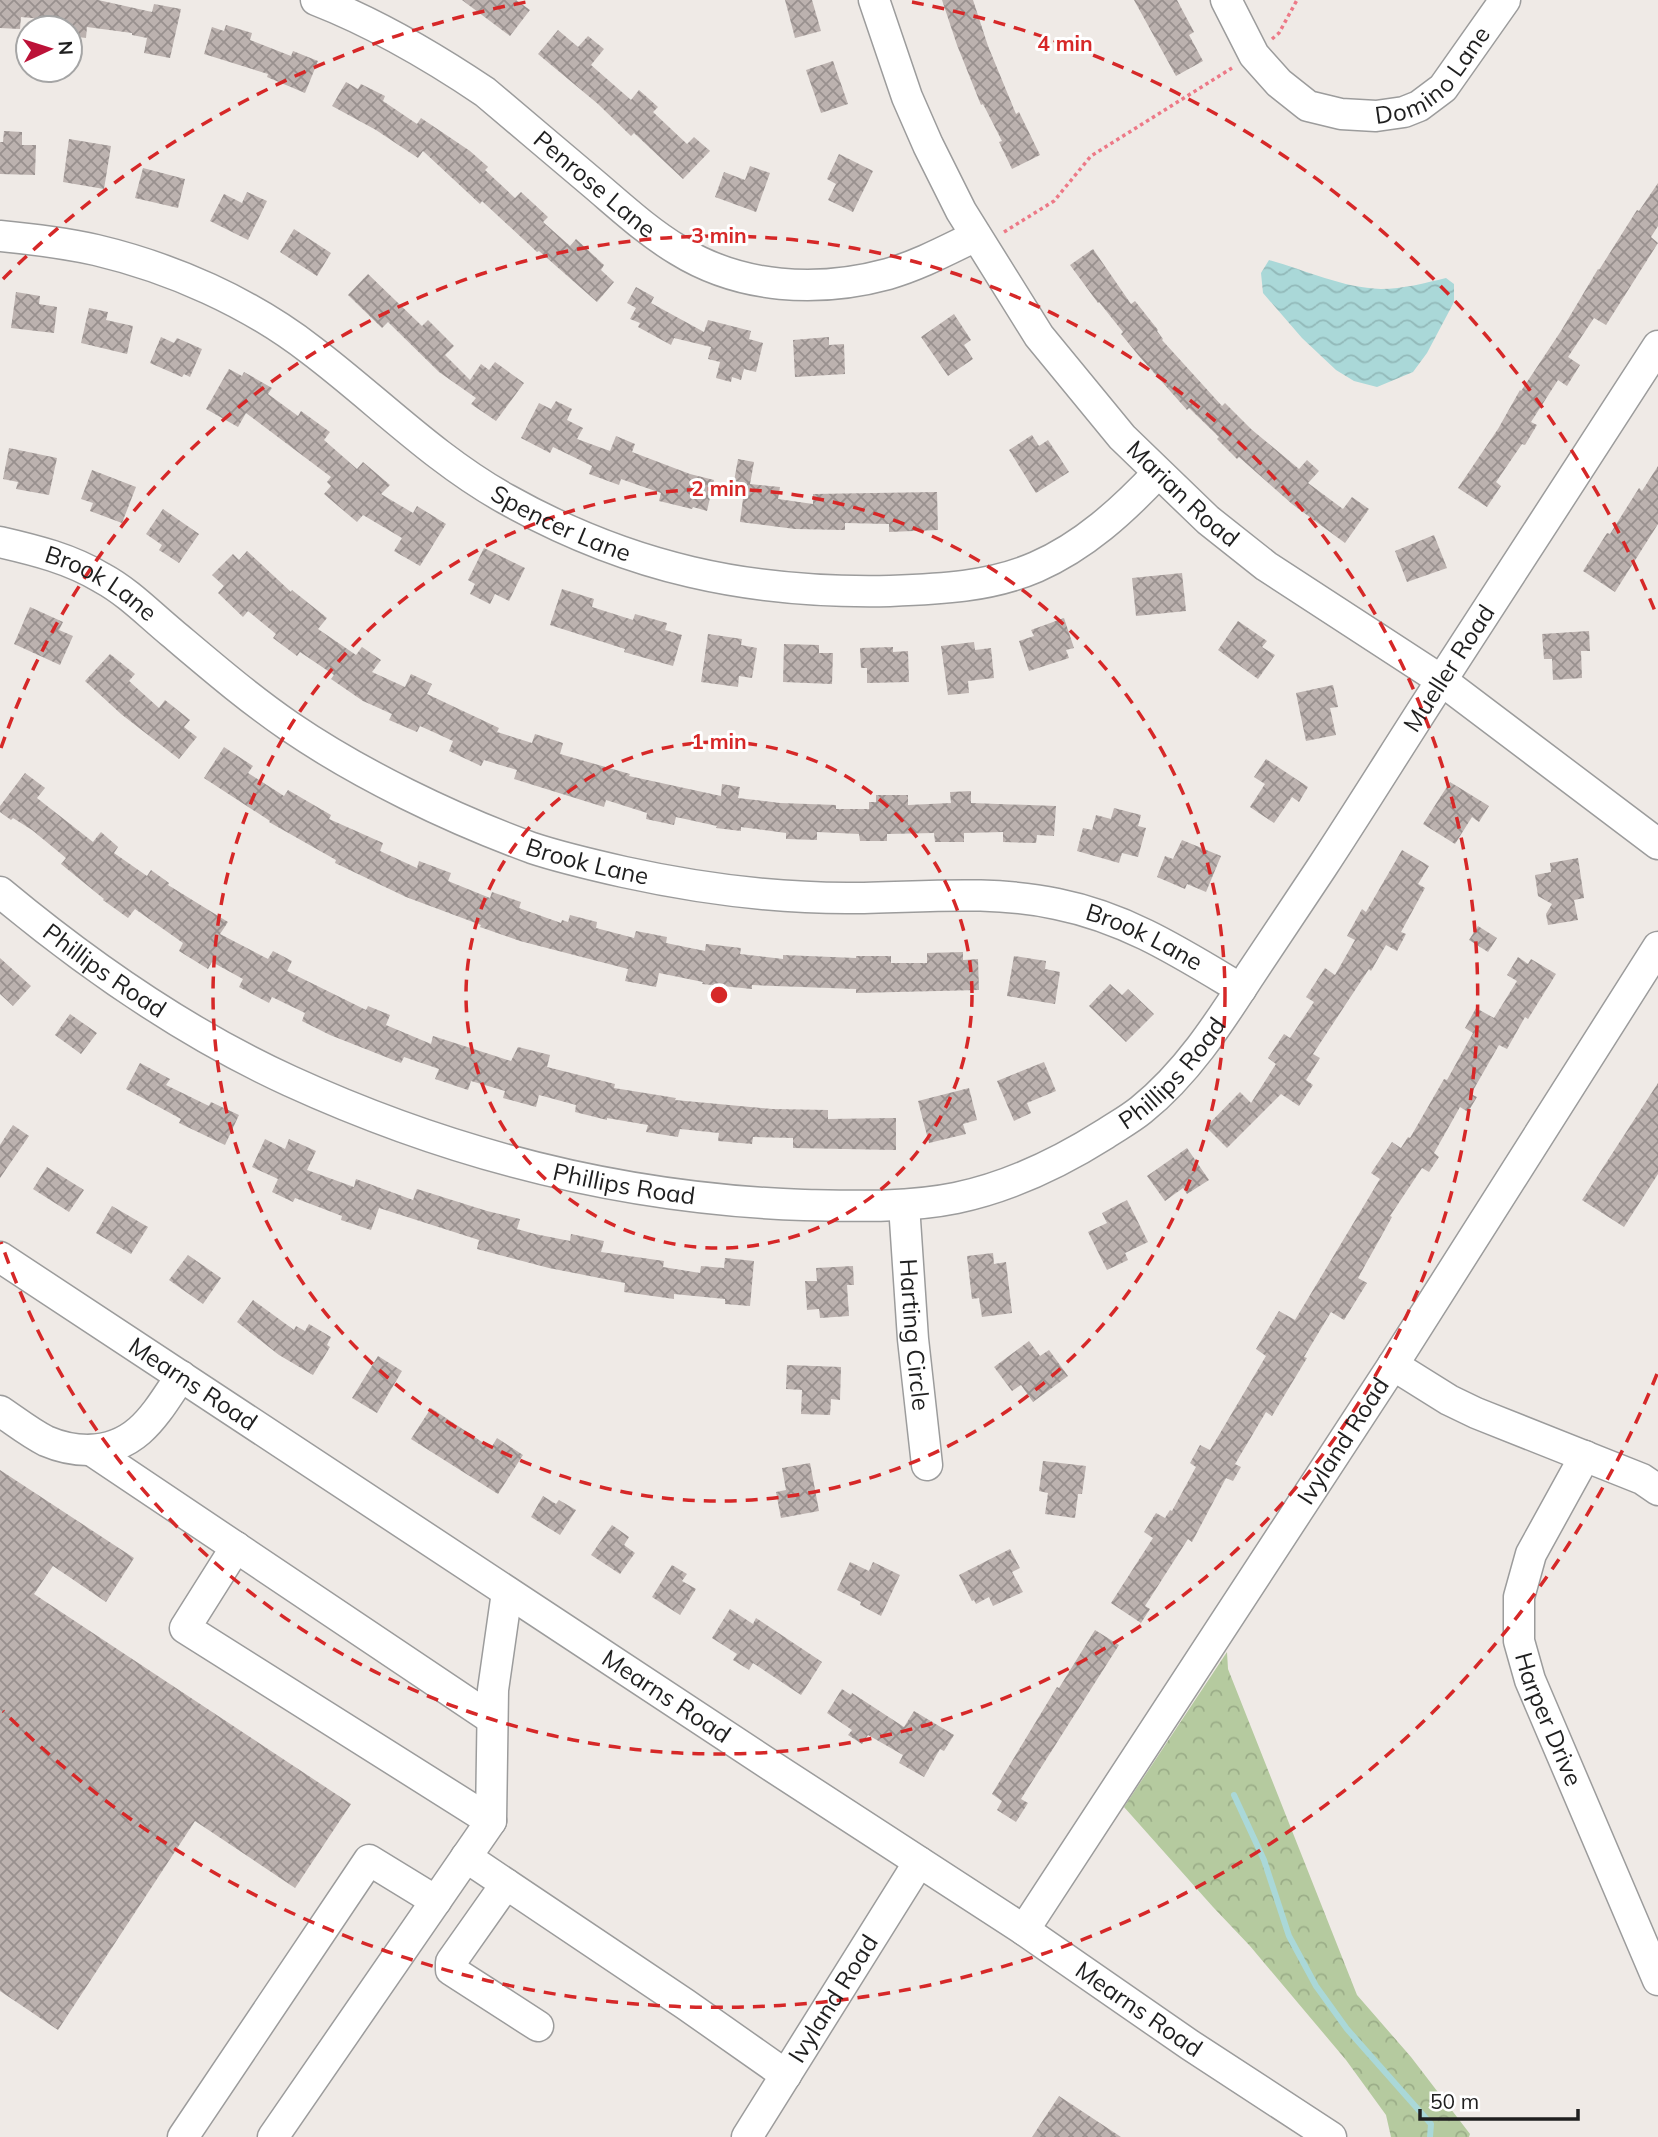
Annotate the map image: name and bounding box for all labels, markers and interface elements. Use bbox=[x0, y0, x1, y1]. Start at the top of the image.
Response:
north arrow bbox=[14, 14, 84, 84]
street label: Domino Lane bbox=[1373, 20, 1496, 130]
text: 4 min bbox=[1037, 30, 1093, 56]
text: N bbox=[53, 40, 78, 56]
street label: Penrose Lane bbox=[528, 124, 662, 244]
text: 3 min bbox=[691, 222, 747, 248]
street label: Marian Road bbox=[1121, 434, 1246, 553]
text: 2 min bbox=[691, 475, 747, 501]
street label: Spencer Lane bbox=[486, 478, 635, 568]
street label: Brook Lane bbox=[41, 538, 164, 627]
street label: Mueller Road bbox=[1396, 598, 1501, 737]
text: 1 min bbox=[691, 728, 747, 754]
street label: Brook Lane bbox=[522, 831, 651, 891]
street label: Brook Lane bbox=[1083, 896, 1208, 977]
street label: Phillips Road bbox=[37, 916, 172, 1024]
centre of rings bbox=[707, 983, 731, 1007]
street label: Phillips Road bbox=[1113, 1011, 1232, 1136]
street label: Phillips Road bbox=[550, 1156, 697, 1210]
street label: Harting Circle bbox=[894, 1258, 937, 1412]
street label: Mearns Road bbox=[123, 1330, 263, 1437]
street label: Ivyland Road bbox=[1290, 1371, 1395, 1510]
street label: Mearns Road bbox=[597, 1642, 737, 1749]
street label: Harper Drive bbox=[1509, 1649, 1589, 1790]
street label: Ivyland Road bbox=[781, 1929, 884, 2068]
street label: Mearns Road bbox=[1070, 1954, 1208, 2063]
scale bar bbox=[1420, 2078, 1578, 2122]
text: 50 m bbox=[1430, 2088, 1479, 2114]

